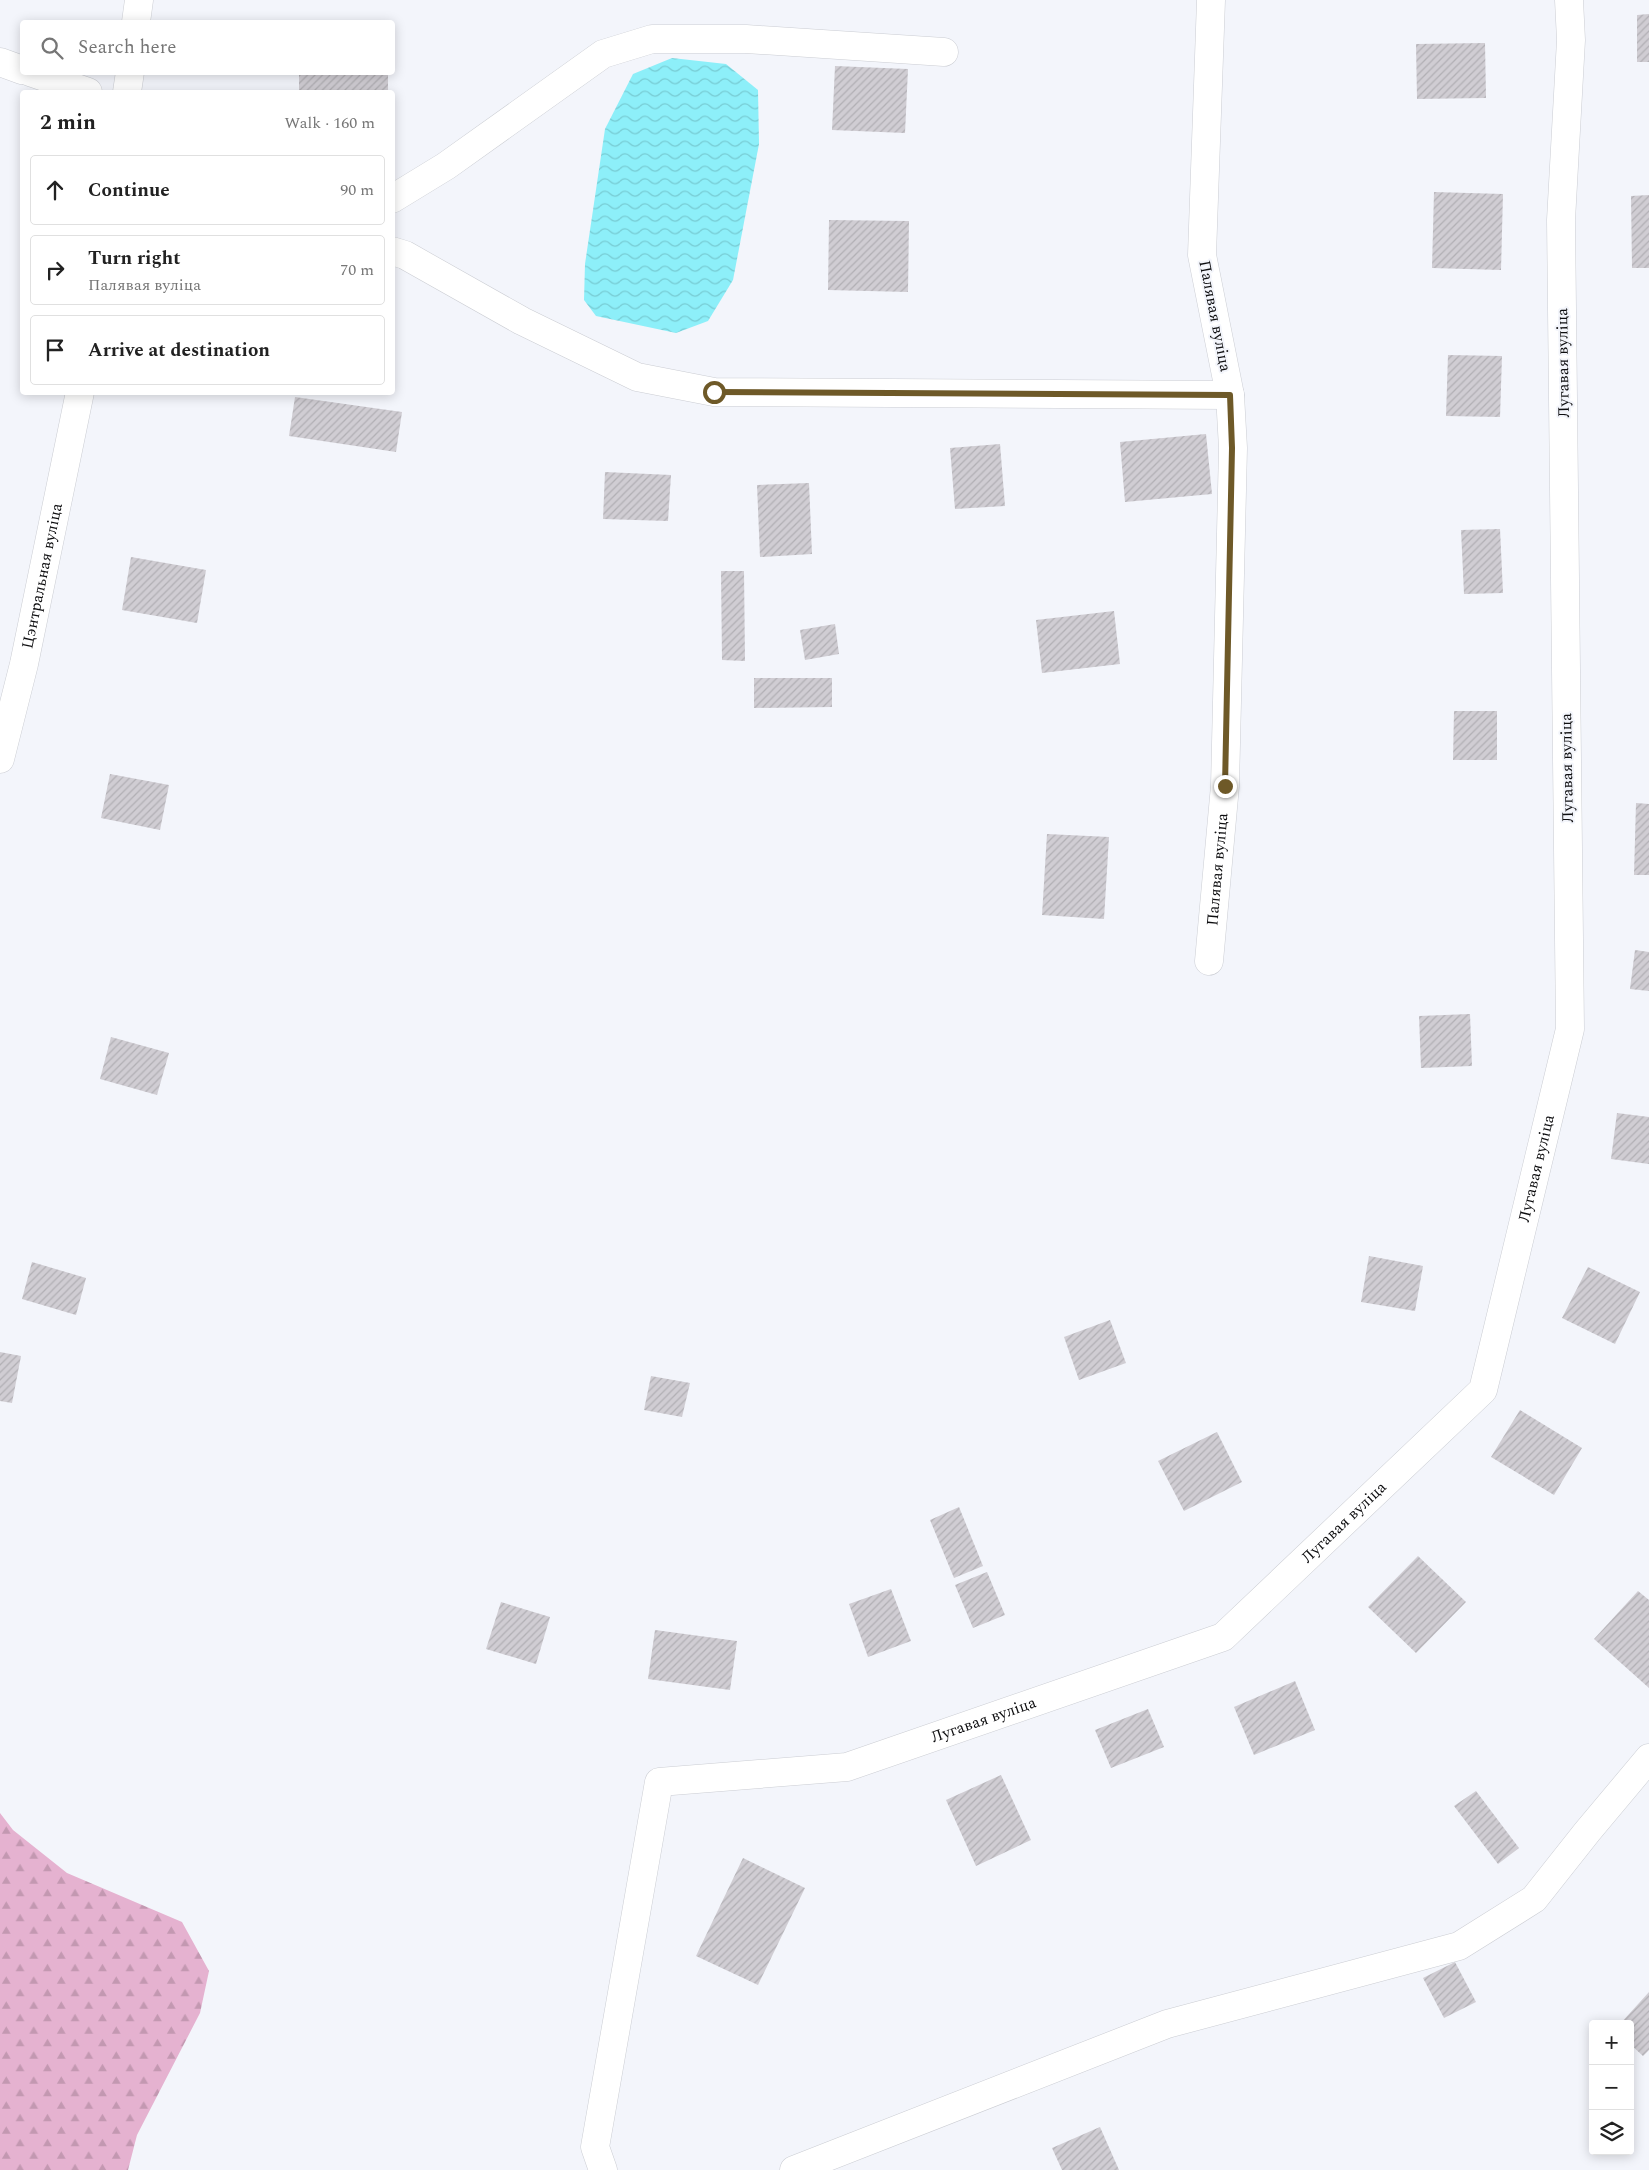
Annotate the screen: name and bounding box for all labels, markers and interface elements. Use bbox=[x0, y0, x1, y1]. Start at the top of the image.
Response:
search box bbox=[20, 20, 395, 75]
text: Search here bbox=[78, 33, 177, 62]
icon: search bbox=[38, 34, 66, 62]
text: 2 min bbox=[40, 107, 96, 139]
text: Walk · 160 m bbox=[284, 111, 375, 135]
icon: ahead bbox=[41, 176, 69, 204]
text: Continue bbox=[88, 176, 170, 205]
text: 90 m bbox=[340, 178, 374, 202]
text: Turn right bbox=[88, 244, 181, 273]
icon: right bbox=[41, 256, 69, 284]
text: 70 m bbox=[340, 258, 374, 282]
street label: Палявая вуліца bbox=[1192, 258, 1238, 374]
text: Палявая вуліца bbox=[88, 273, 201, 297]
street label: Лугавая вуліца bbox=[1550, 308, 1576, 418]
icon: arrive bbox=[41, 336, 69, 364]
text: Arrive at destination bbox=[88, 336, 270, 365]
route start bbox=[703, 381, 726, 404]
street label: Цэнтральная вуліца bbox=[15, 501, 69, 651]
street label: Лугавая вуліца bbox=[1554, 713, 1580, 823]
route end bbox=[1214, 775, 1237, 798]
street label: Палявая вуліца bbox=[1200, 812, 1234, 927]
street label: Лугавая вуліца bbox=[1512, 1112, 1561, 1225]
street label: Лугавая вуліца bbox=[1296, 1476, 1392, 1569]
street label: Лугавая вуліца bbox=[928, 1690, 1040, 1749]
map controls bbox=[1589, 2020, 1634, 2155]
button: + bbox=[1589, 2020, 1634, 2065]
button: − bbox=[1589, 2065, 1634, 2110]
button: layers bbox=[1589, 2110, 1634, 2155]

